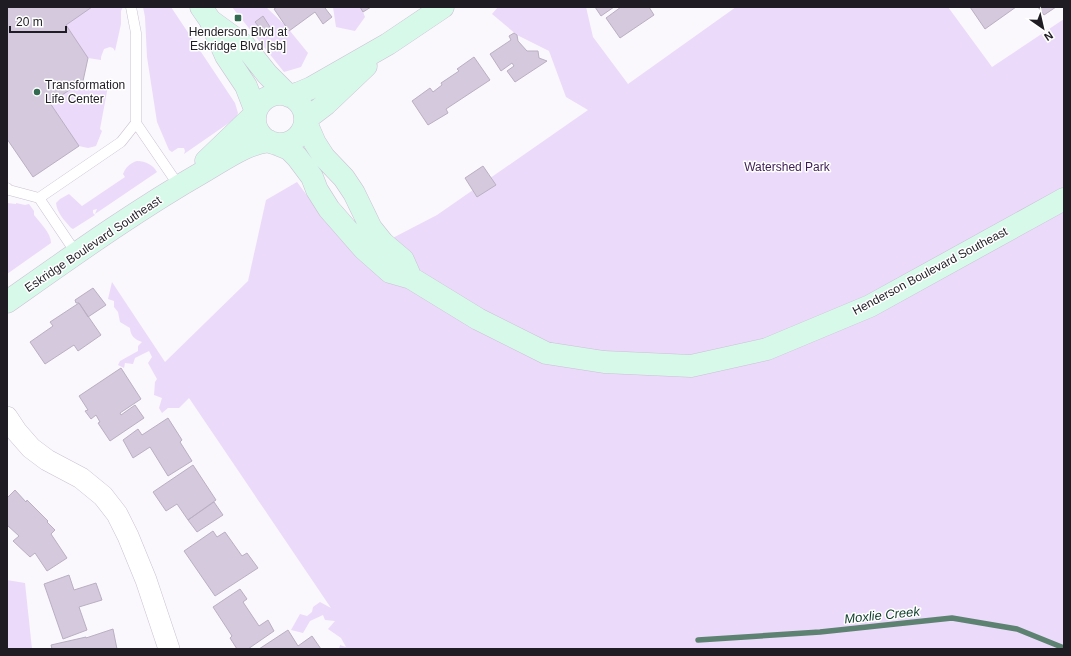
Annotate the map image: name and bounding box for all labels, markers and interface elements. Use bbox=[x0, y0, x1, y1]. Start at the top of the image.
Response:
scale bar bbox=[10, 8, 66, 34]
north arrow bbox=[1023, 8, 1063, 48]
marker: Henderson Blvd at Eskridge Blvd [sb] bbox=[233, 13, 243, 23]
text: 20 m bbox=[16, 15, 43, 29]
place label: Henderson Blvd at Eskridge Blvd [sb] bbox=[189, 25, 288, 53]
text: N bbox=[1042, 29, 1055, 44]
place label: Transformation Life Center bbox=[45, 78, 125, 106]
marker: Transformation Life Center bbox=[32, 87, 42, 97]
park label: Watershed Park bbox=[744, 160, 831, 174]
street label: Eskridge Boulevard Southeast bbox=[22, 193, 164, 295]
street label: Henderson Boulevard Southeast bbox=[850, 224, 1010, 318]
water label: Moxlie Creek bbox=[843, 603, 922, 626]

